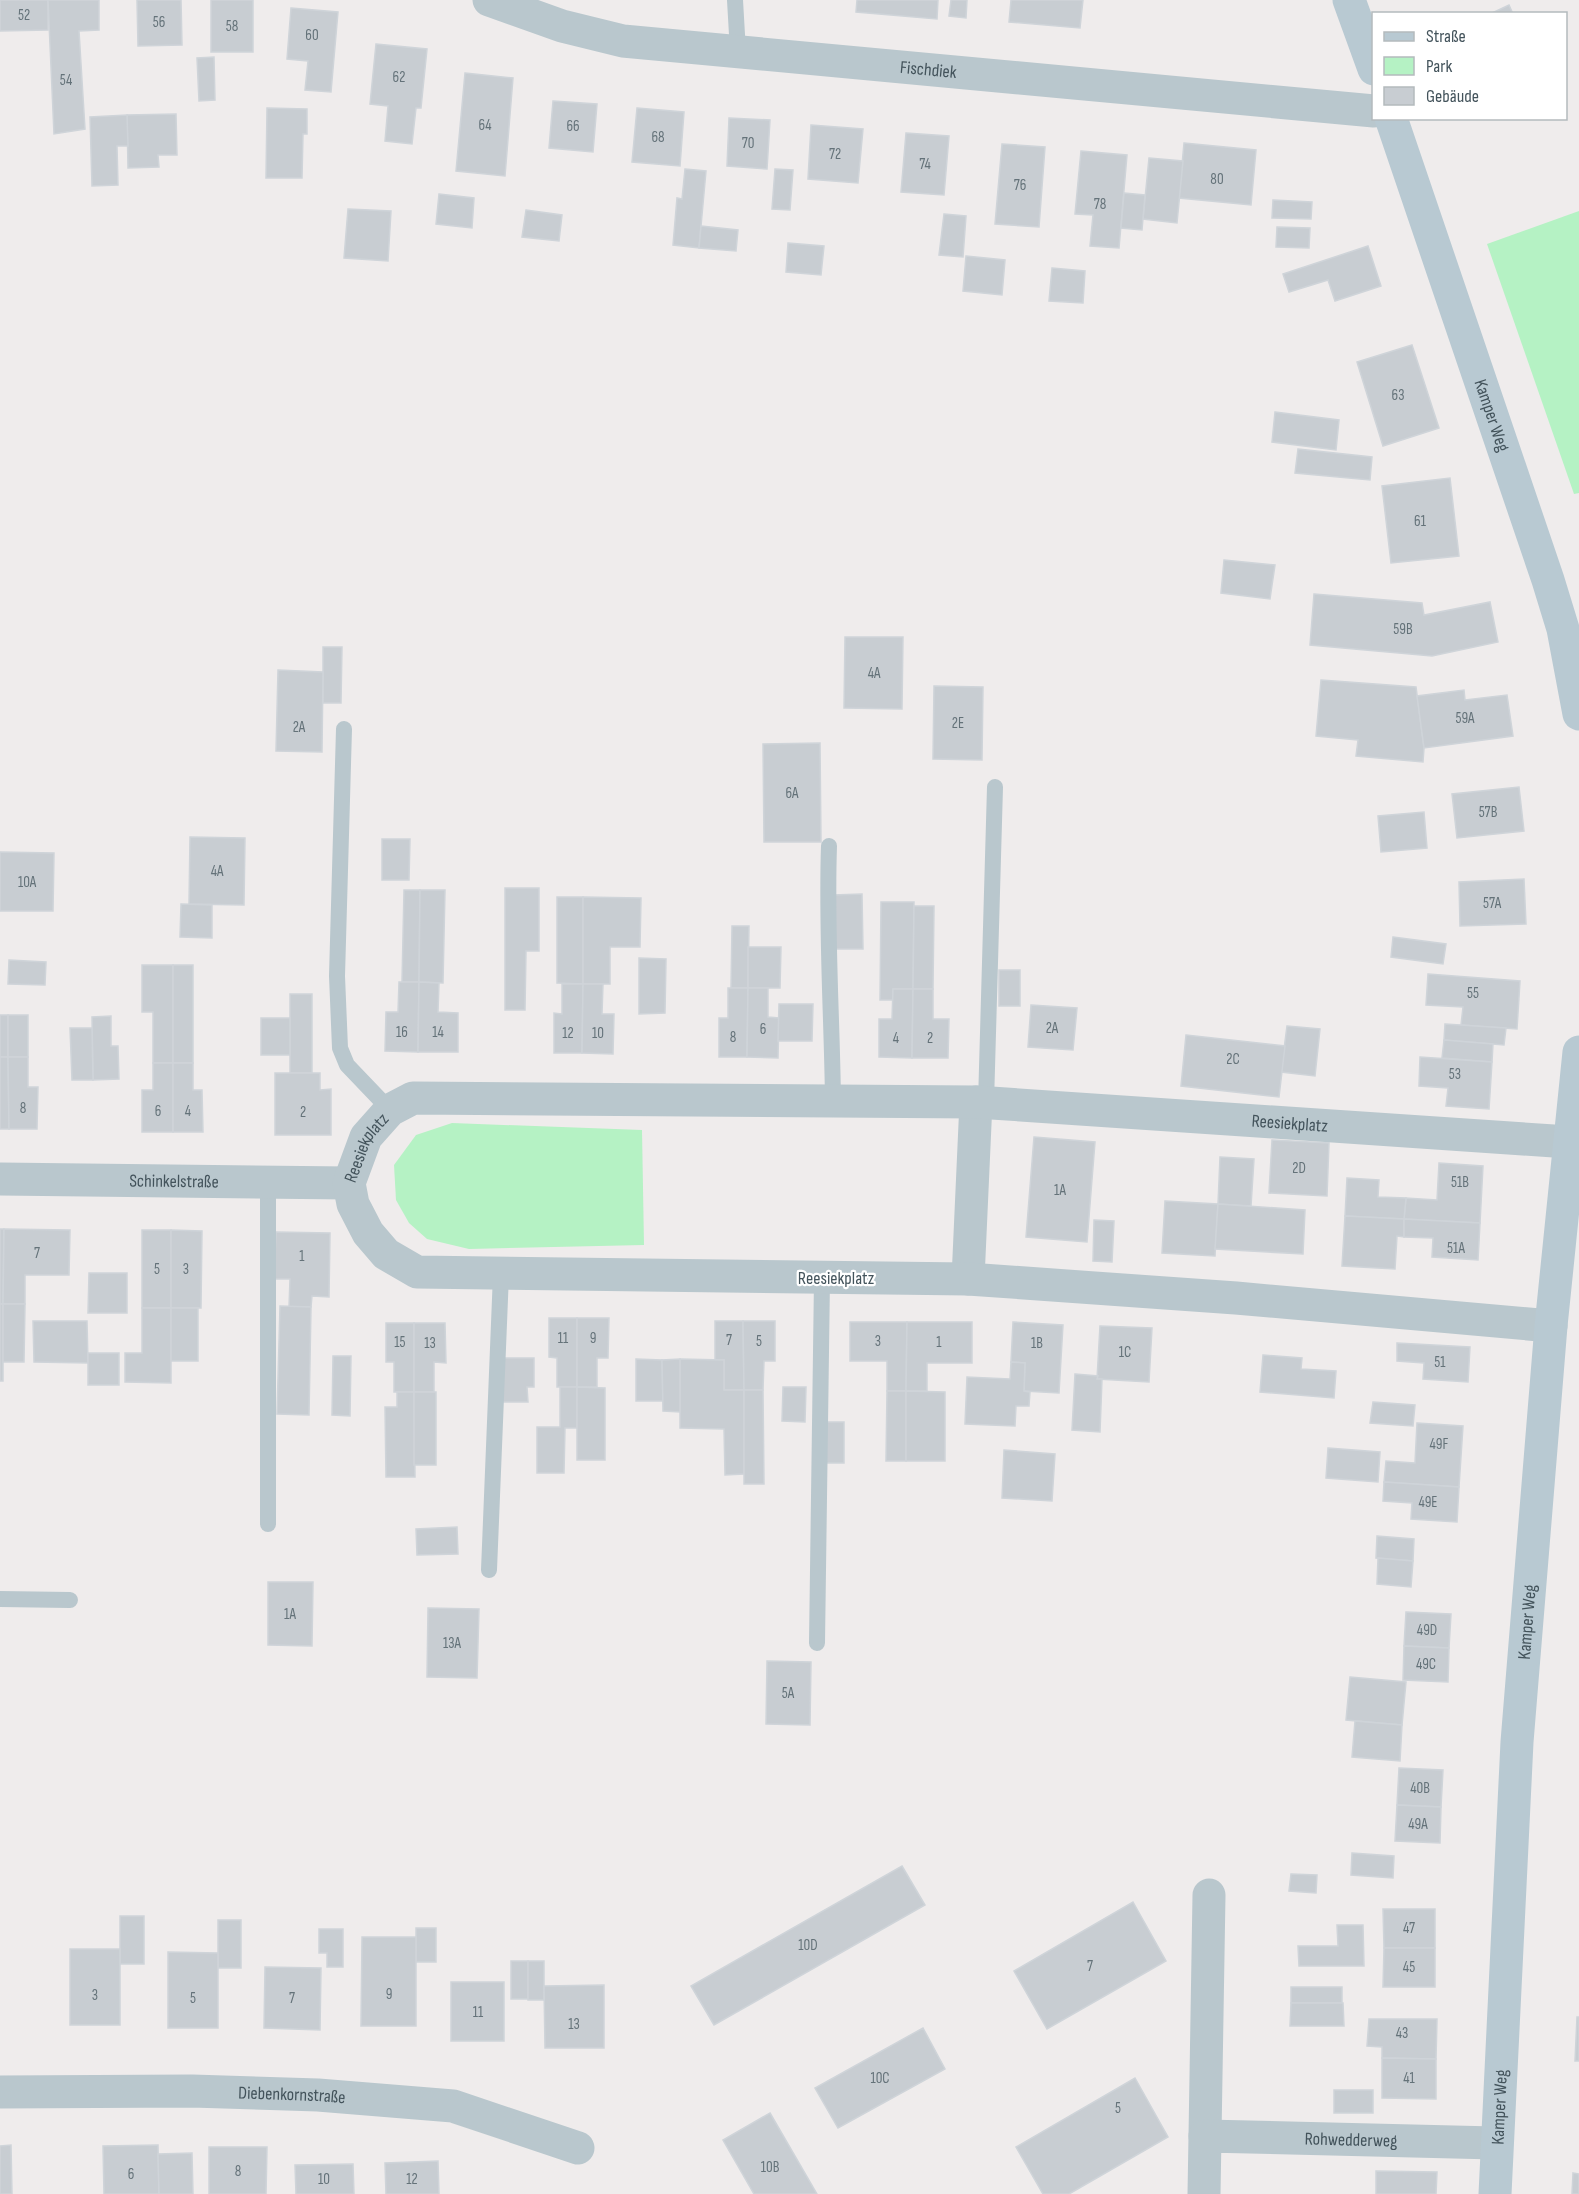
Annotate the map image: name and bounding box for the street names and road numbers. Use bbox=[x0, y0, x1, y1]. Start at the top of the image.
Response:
street label: Fischdiek bbox=[899, 56, 958, 83]
street label: Kamper Weg bbox=[1470, 376, 1514, 454]
street label: Reesiekplatz bbox=[340, 1108, 393, 1185]
street label: Reesiekplatz bbox=[1251, 1110, 1329, 1136]
street label: Schinkelstraße bbox=[129, 1170, 219, 1192]
street label: Reesiekplatz bbox=[798, 1268, 875, 1289]
street label: Kamper Weg bbox=[1513, 1584, 1540, 1660]
street label: Kamper Weg bbox=[1487, 2069, 1512, 2145]
street label: Diebenkornstraße bbox=[238, 2082, 346, 2108]
street label: Rohwedderweg bbox=[1304, 2128, 1398, 2151]

